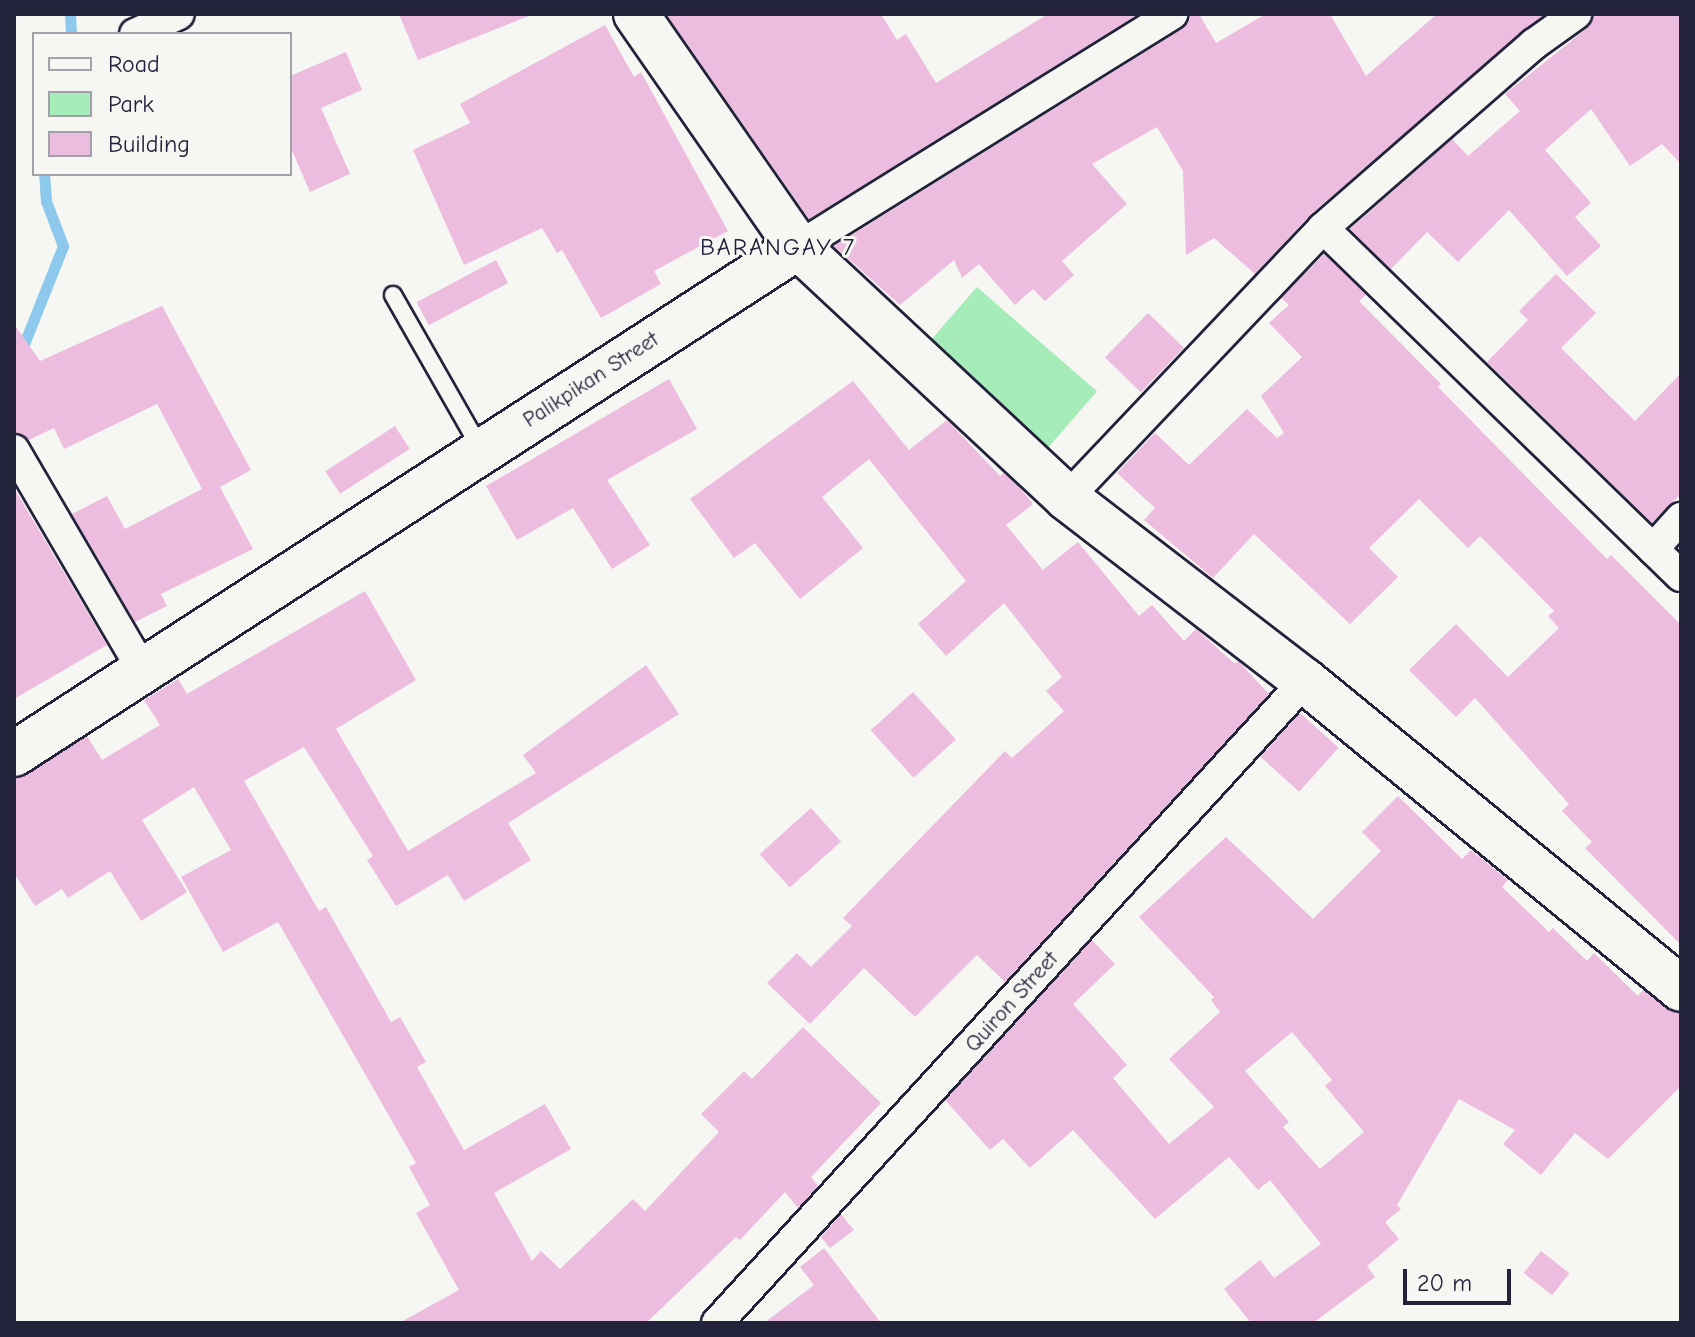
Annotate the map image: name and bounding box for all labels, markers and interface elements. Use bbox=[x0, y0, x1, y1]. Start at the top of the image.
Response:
legend bbox=[32, 32, 292, 176]
text: Road bbox=[108, 50, 160, 78]
text: Park bbox=[108, 90, 154, 118]
text: Building bbox=[108, 130, 190, 158]
district label: BARANGAY 7 bbox=[700, 234, 856, 262]
street label: Palikpikan Street bbox=[518, 326, 664, 434]
street label: Quiron Street bbox=[960, 946, 1064, 1058]
scale bar bbox=[1407, 1253, 1515, 1303]
text: 20 m bbox=[1417, 1269, 1472, 1297]

